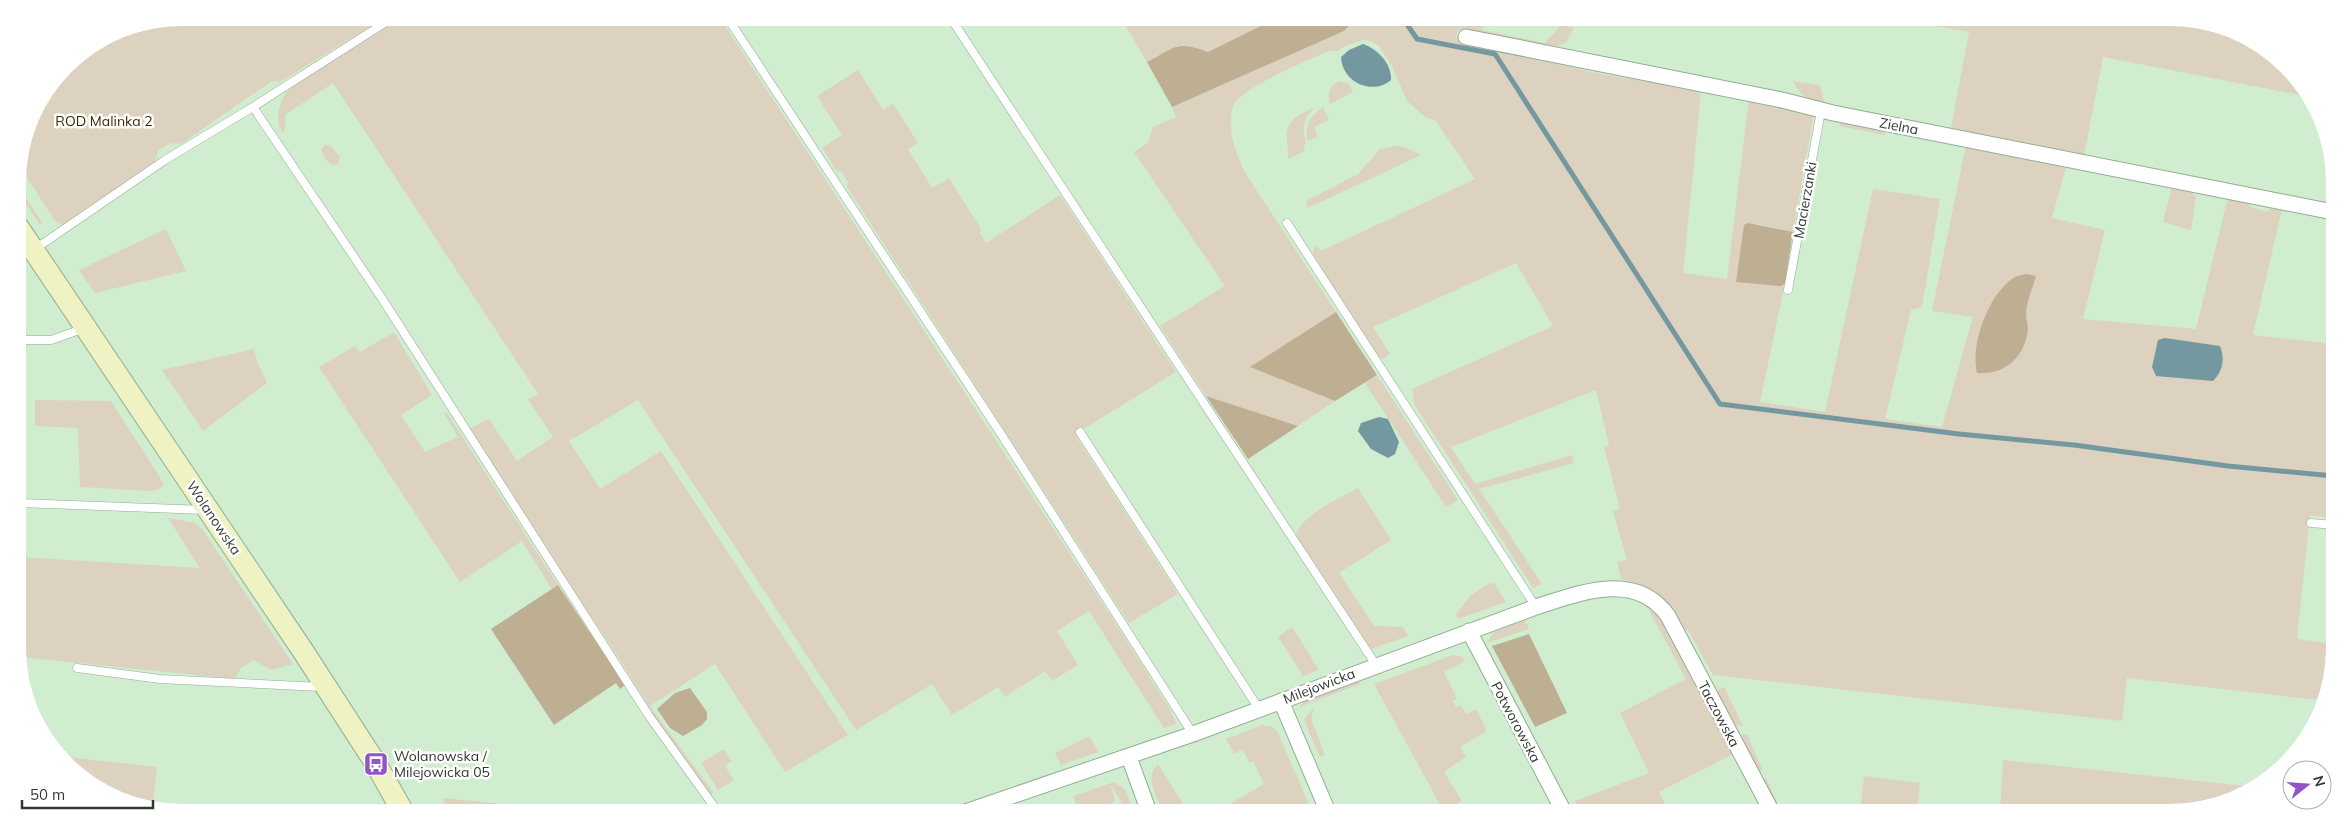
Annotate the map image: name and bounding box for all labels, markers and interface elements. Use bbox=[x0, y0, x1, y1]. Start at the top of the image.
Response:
park label: ROD Malinka 2 bbox=[55, 112, 153, 130]
street label: Zielna bbox=[1878, 113, 1920, 139]
street label: Macierzanki bbox=[1789, 160, 1821, 240]
street label: Wolanowska bbox=[183, 478, 245, 558]
street label: Milejowicka bbox=[1281, 664, 1357, 708]
street label: Potworowska bbox=[1487, 678, 1545, 766]
street label: Taczowska bbox=[1694, 678, 1744, 750]
place label: Wolanowska / Milejowicka 05 bbox=[394, 747, 490, 781]
bus stop icon: Wolanowska / Milejowicka 05 bbox=[363, 751, 389, 777]
north arrow bbox=[2282, 760, 2332, 810]
text: N bbox=[2309, 774, 2330, 789]
scale bar bbox=[22, 778, 154, 810]
text: 50 m bbox=[30, 785, 65, 804]

